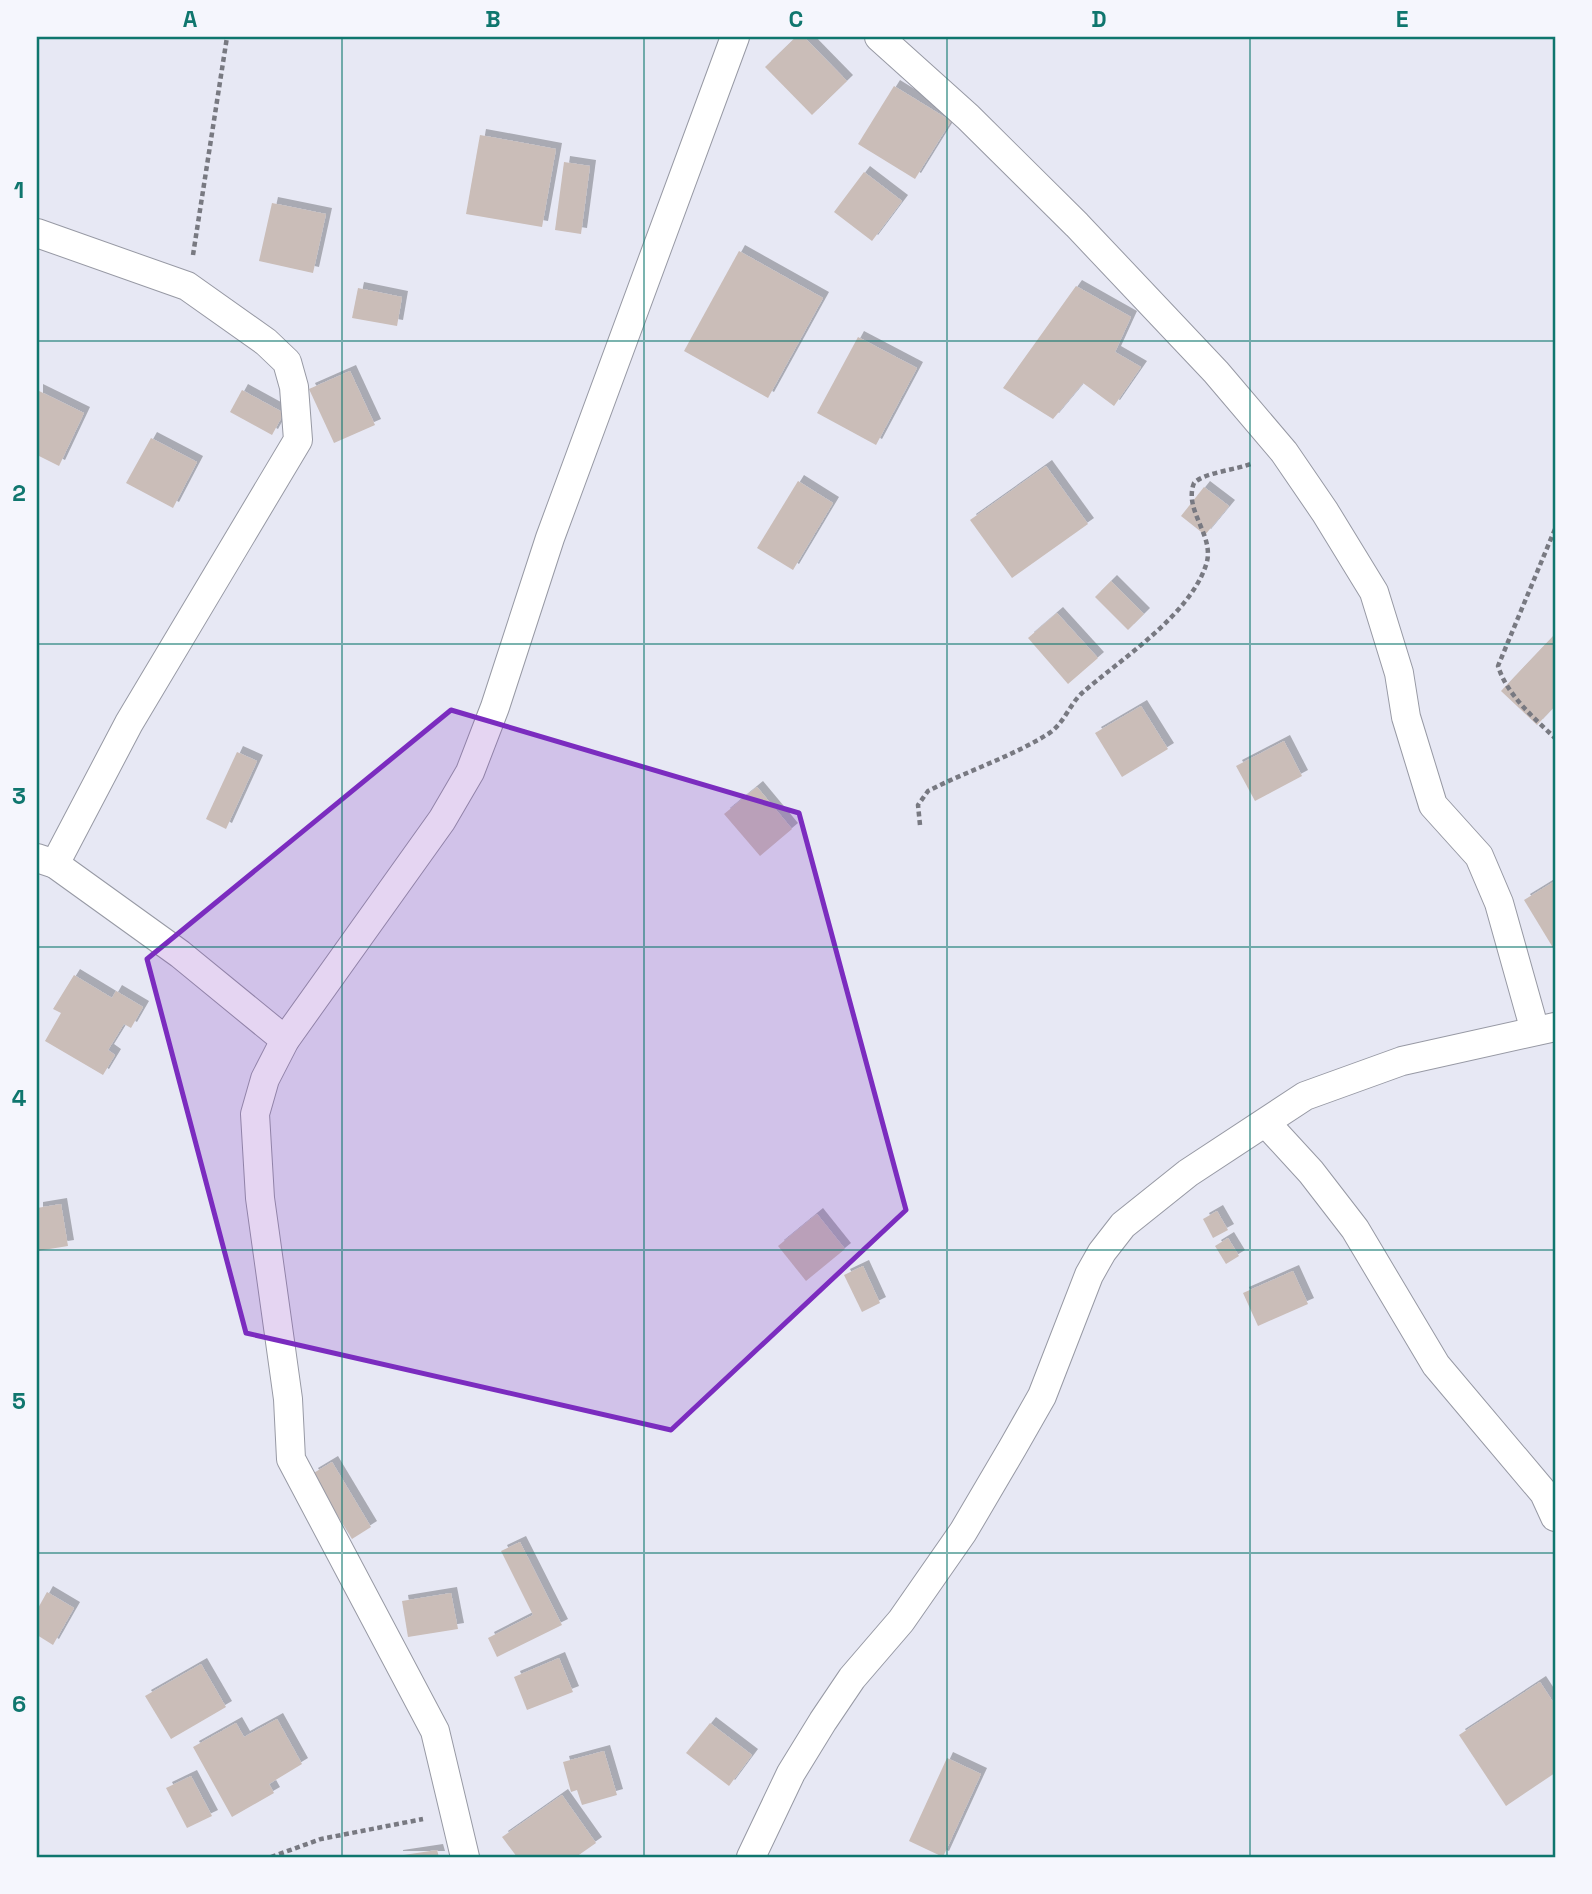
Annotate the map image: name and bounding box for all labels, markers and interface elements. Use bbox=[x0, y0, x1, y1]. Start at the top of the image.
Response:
text: A bbox=[183, 4, 198, 34]
text: B bbox=[485, 4, 501, 34]
text: C bbox=[789, 4, 803, 34]
text: D bbox=[1091, 4, 1107, 34]
text: E bbox=[1396, 4, 1408, 34]
text: 1 bbox=[14, 175, 24, 205]
text: 2 bbox=[12, 478, 26, 508]
text: 3 bbox=[12, 781, 26, 811]
text: 4 bbox=[12, 1083, 27, 1113]
text: 5 bbox=[12, 1386, 26, 1416]
text: 6 bbox=[12, 1689, 26, 1719]

